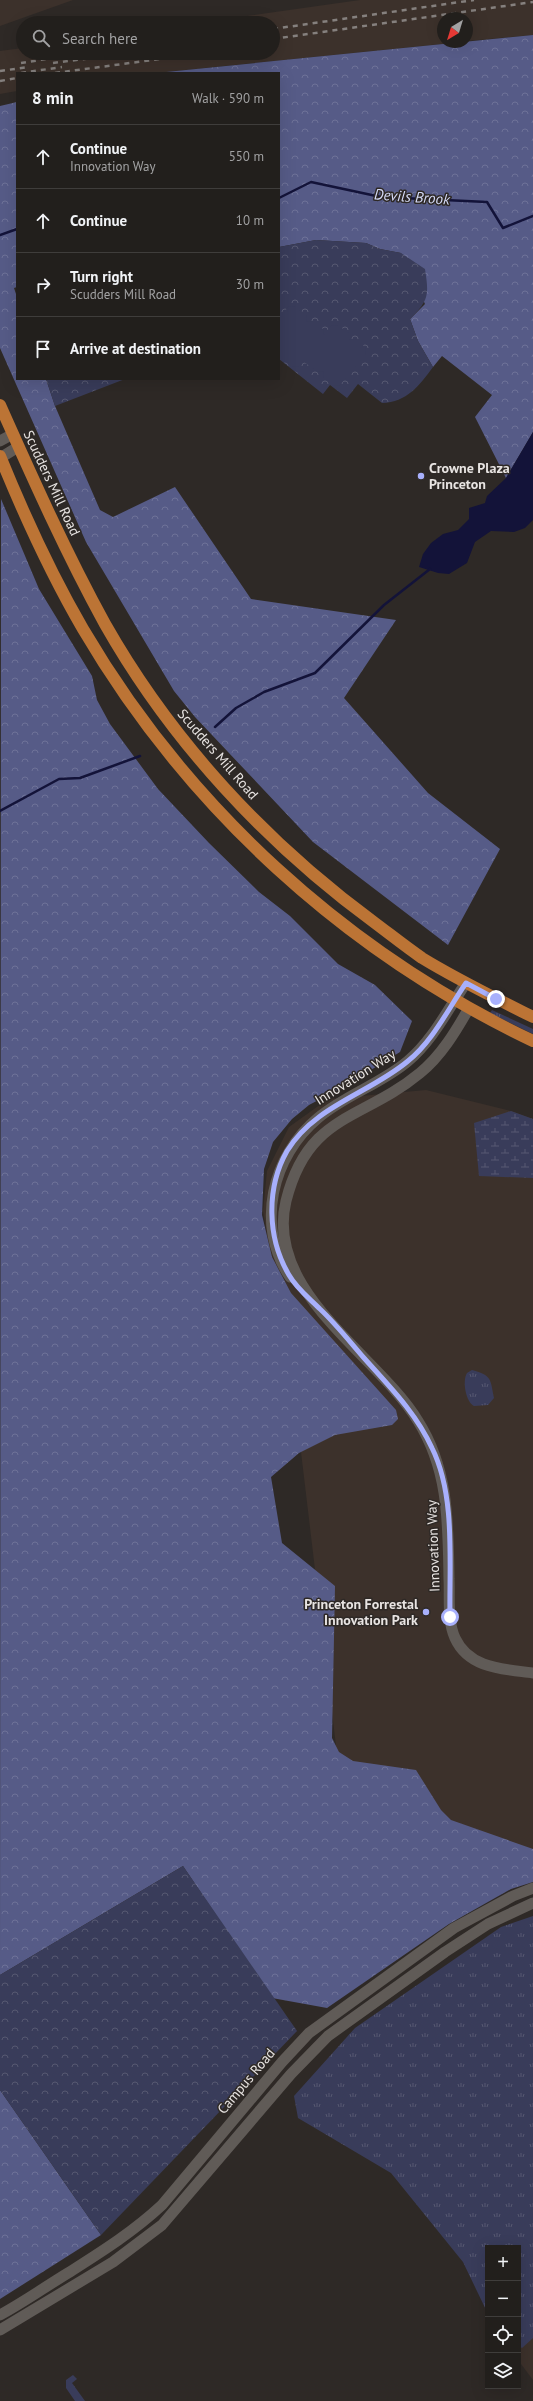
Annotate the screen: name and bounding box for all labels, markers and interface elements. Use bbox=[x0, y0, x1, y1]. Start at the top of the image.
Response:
north arrow bbox=[437, 12, 473, 48]
search box bbox=[16, 16, 280, 60]
icon: search bbox=[30, 27, 52, 49]
text: Search here bbox=[62, 29, 138, 48]
text: 8 min bbox=[32, 87, 73, 109]
text: Walk · 590 m bbox=[192, 90, 264, 107]
text: Continue bbox=[70, 139, 127, 158]
icon: ahead bbox=[32, 146, 54, 168]
text: 550 m bbox=[229, 148, 264, 165]
text: Innovation Way bbox=[70, 158, 155, 175]
water label: Devils Brook bbox=[374, 184, 452, 209]
icon: ahead bbox=[32, 210, 54, 232]
text: Continue bbox=[70, 211, 127, 230]
text: 10 m bbox=[236, 212, 264, 229]
text: Turn right bbox=[70, 267, 133, 286]
icon: right bbox=[32, 274, 54, 296]
text: 30 m bbox=[236, 276, 264, 293]
text: Scudders Mill Road bbox=[70, 286, 176, 303]
icon: arrive bbox=[32, 338, 54, 360]
text: Arrive at destination bbox=[70, 339, 201, 358]
street label: Scudders Mill Road bbox=[20, 427, 84, 539]
place label: Crowne Plaza Princeton bbox=[429, 459, 510, 493]
marker: Crowne Plaza Princeton bbox=[416, 471, 426, 481]
street label: Scudders Mill Road bbox=[174, 705, 262, 803]
route end bbox=[487, 990, 505, 1008]
street label: Innovation Way bbox=[311, 1045, 399, 1109]
street label: Innovation Way bbox=[422, 1499, 444, 1592]
place label: Princeton Forrestal Innovation Park bbox=[304, 1595, 419, 1629]
marker: Princeton Forrestal Innovation Park bbox=[421, 1607, 431, 1617]
route start bbox=[441, 1608, 459, 1626]
street label: Campus Road bbox=[213, 2044, 279, 2118]
map controls bbox=[485, 2245, 521, 2389]
button: + bbox=[485, 2245, 521, 2281]
button: − bbox=[485, 2281, 521, 2317]
button: locate bbox=[485, 2317, 521, 2353]
button: layers bbox=[485, 2353, 521, 2389]

